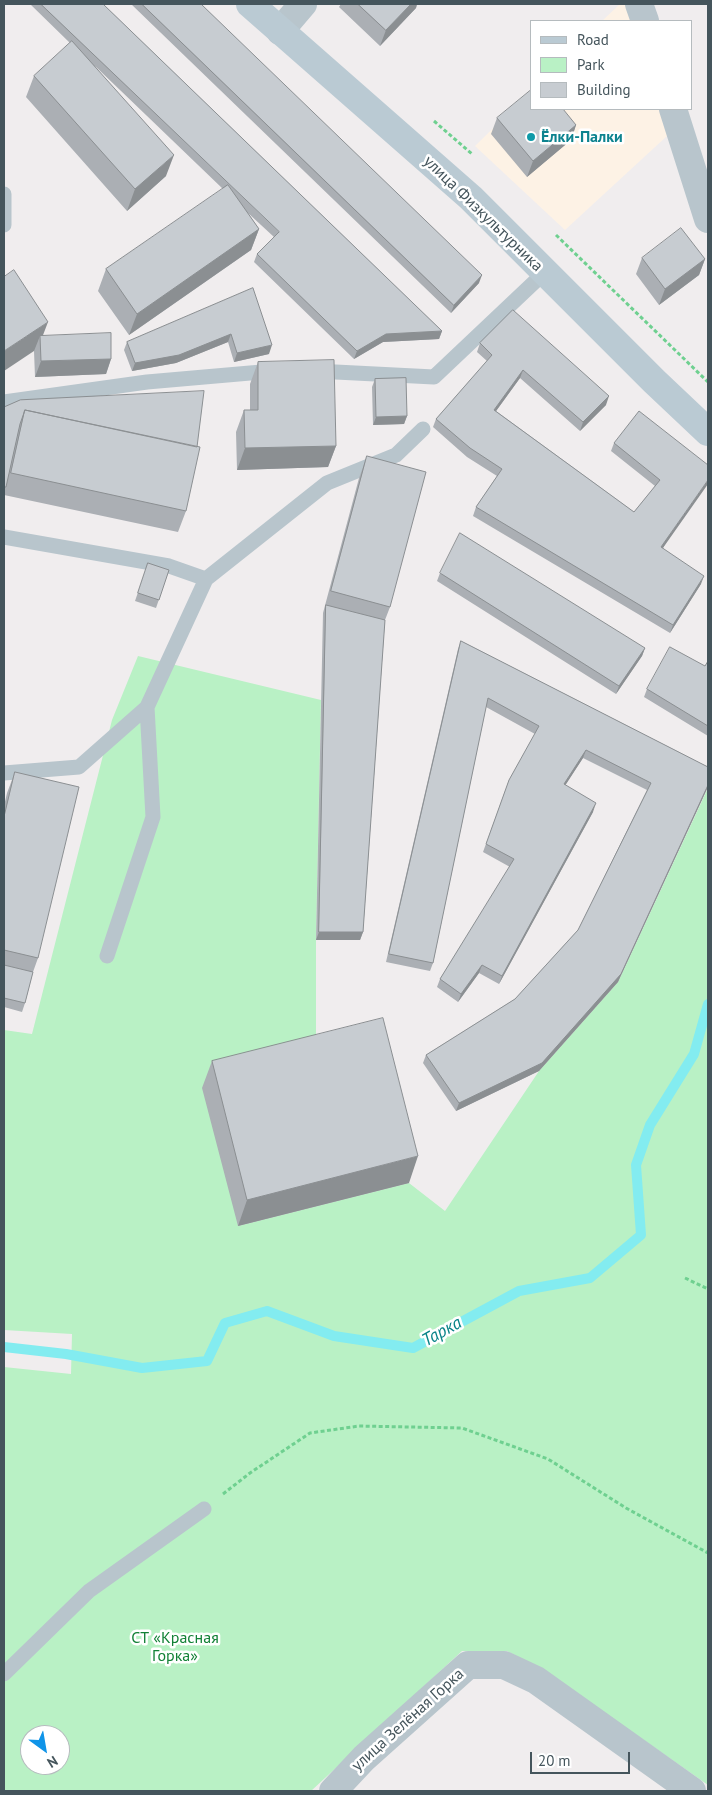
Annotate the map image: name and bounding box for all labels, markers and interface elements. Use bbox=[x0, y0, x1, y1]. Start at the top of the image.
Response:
legend bbox=[530, 20, 692, 110]
text: Road bbox=[577, 30, 609, 49]
text: Park bbox=[577, 55, 605, 74]
text: Building bbox=[577, 80, 631, 99]
place label: Ёлки-Палки bbox=[541, 127, 623, 147]
marker: Ёлки-Палки bbox=[525, 131, 537, 143]
street label: улица Физкультурника bbox=[419, 152, 547, 276]
water label: Тарка bbox=[418, 1312, 466, 1352]
park label: СТ «Красная Горка» bbox=[131, 1628, 219, 1666]
street label: улица Зелёная Горка bbox=[348, 1665, 468, 1775]
north arrow bbox=[20, 1725, 70, 1775]
scale bar bbox=[532, 1742, 632, 1774]
text: 20 m bbox=[538, 1751, 571, 1770]
text: N bbox=[44, 1752, 61, 1772]

